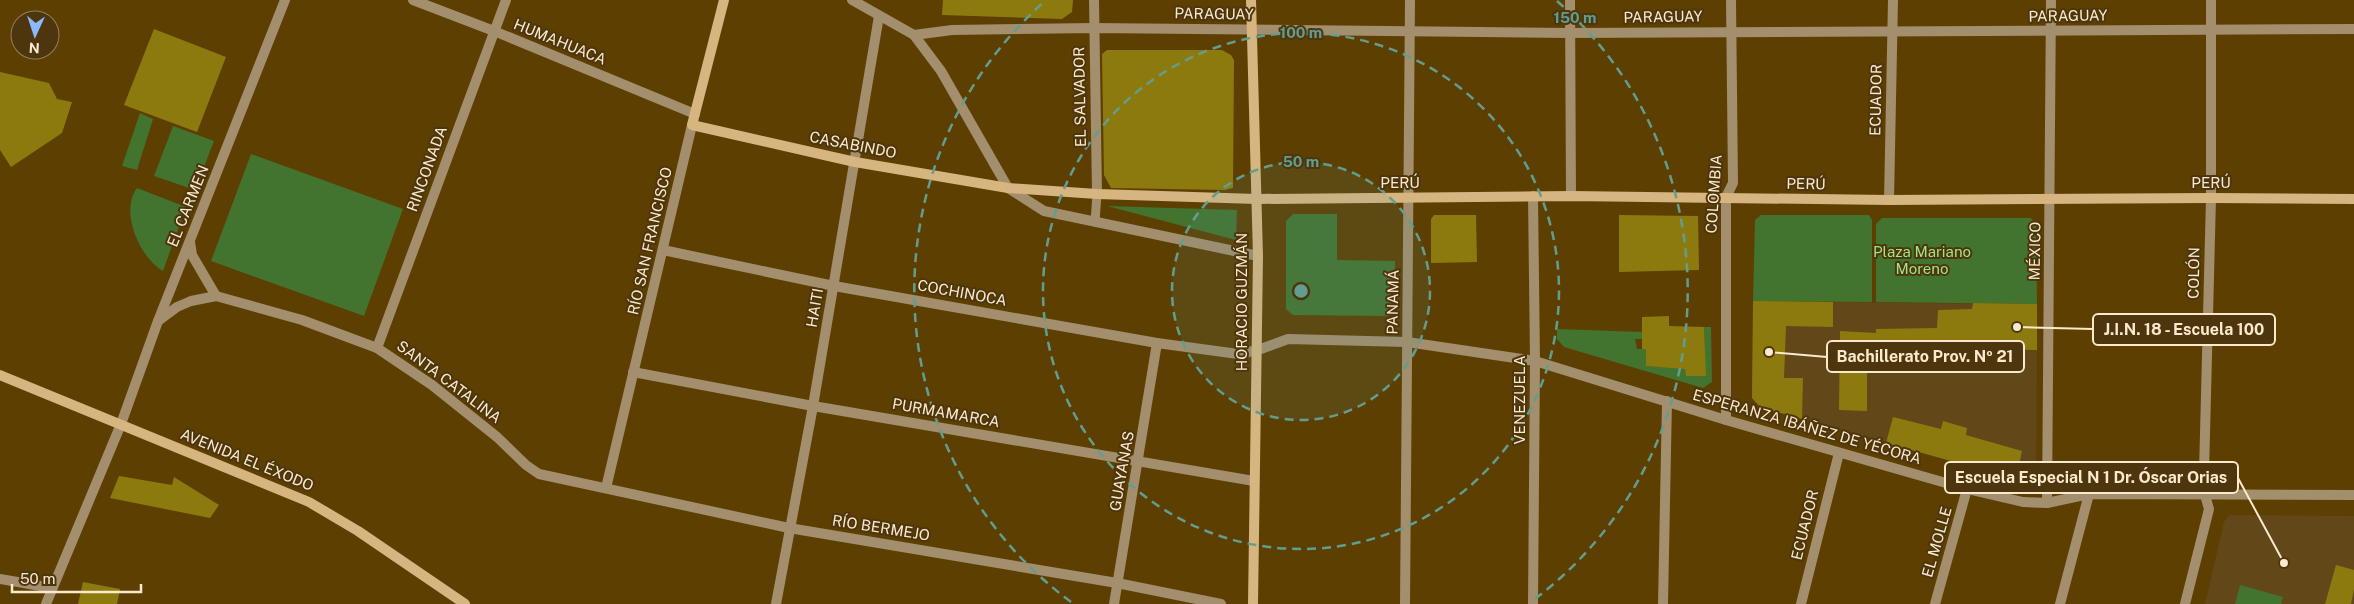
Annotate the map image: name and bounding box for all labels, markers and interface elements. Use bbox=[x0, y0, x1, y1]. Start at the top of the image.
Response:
street label: PARAGUAY bbox=[1174, 4, 1254, 23]
street label: PARAGUAY bbox=[2028, 6, 2108, 25]
street label: PARAGUAY bbox=[1623, 7, 1703, 26]
text: 150 m bbox=[1553, 9, 1597, 26]
north arrow bbox=[10, 10, 60, 60]
street label: HUMAHUACA bbox=[511, 15, 609, 68]
text: 100 m bbox=[1280, 24, 1322, 41]
text: N bbox=[28, 40, 40, 56]
street label: EL SALVADOR bbox=[1070, 47, 1089, 147]
street label: ECUADOR bbox=[1866, 64, 1885, 136]
street label: RINCONADA bbox=[403, 123, 450, 214]
street label: CASABINDO bbox=[808, 128, 898, 161]
text: 50 m bbox=[1283, 153, 1319, 170]
street label: COLOMBIA bbox=[1702, 154, 1725, 234]
street label: EL CARMEN bbox=[163, 162, 212, 249]
street label: RÍO SAN FRANCISCO bbox=[624, 165, 675, 317]
street label: PERÚ bbox=[1380, 173, 1420, 191]
street label: PERÚ bbox=[2191, 173, 2231, 191]
street label: PERÚ bbox=[1786, 174, 1826, 192]
street label: MÉXICO bbox=[2025, 221, 2044, 281]
street label: HORACIO GUZMÁN bbox=[1233, 233, 1250, 371]
park label: Plaza Mariano Moreno bbox=[1873, 243, 1971, 277]
street label: COLÓN bbox=[2184, 247, 2202, 299]
street label: PANAMÁ bbox=[1383, 269, 1402, 335]
street label: COCHINOCA bbox=[916, 276, 1008, 309]
centre of rings bbox=[1292, 282, 1310, 300]
street label: HAITI bbox=[803, 287, 826, 329]
callout: J.I.N. 18 - Escuela 100 bbox=[2093, 314, 2275, 345]
text: J.I.N. 18 - Escuela 100 bbox=[2104, 320, 2264, 339]
street label: SANTA CATALINA bbox=[394, 337, 505, 427]
callout: Bachillerato Prov. Nº 21 bbox=[1827, 341, 2024, 372]
text: Bachillerato Prov. Nº 21 bbox=[1837, 347, 2013, 366]
street label: VENEZUELA bbox=[1511, 355, 1528, 445]
street label: ESPERANZA IBÁÑEZ DE YÉCORA bbox=[1691, 386, 1924, 467]
street label: PURMAMARCA bbox=[891, 395, 1001, 430]
street label: AVENIDA EL ÉXODO bbox=[178, 425, 316, 494]
street label: GUAYANAS bbox=[1106, 430, 1137, 512]
callout: Escuela Especial N 1 Dr. Óscar Orias bbox=[1945, 462, 2238, 493]
text: Escuela Especial N 1 Dr. Óscar Orias bbox=[1955, 467, 2227, 487]
street label: ECUADOR bbox=[1788, 488, 1821, 562]
street label: EL MOLLE bbox=[1918, 505, 1955, 579]
street label: RÍO BERMEJO bbox=[831, 511, 931, 544]
scale bar bbox=[12, 562, 141, 594]
text: 50 m bbox=[20, 570, 55, 587]

